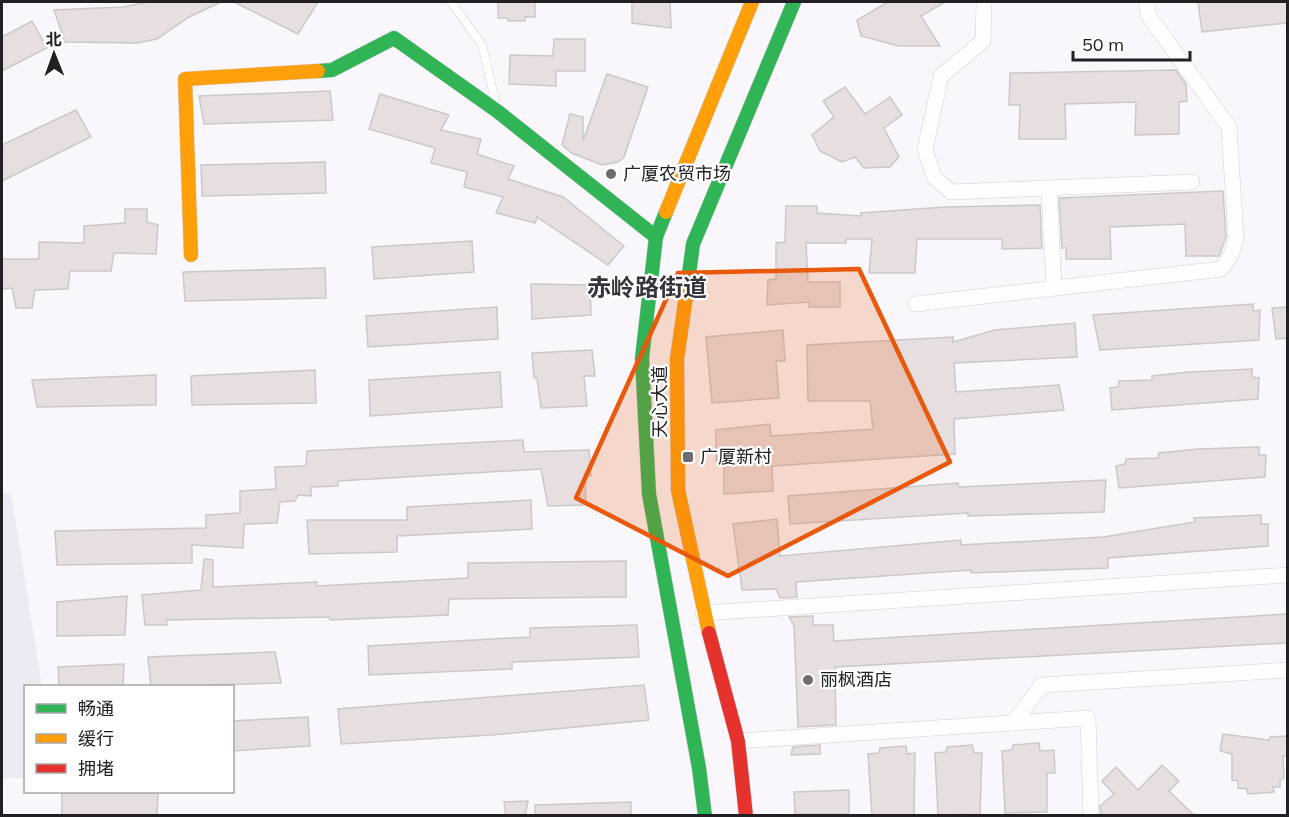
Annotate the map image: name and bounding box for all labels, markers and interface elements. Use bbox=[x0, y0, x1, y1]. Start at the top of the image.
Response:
north arrow bbox=[24, 24, 84, 84]
scale bar bbox=[1073, 24, 1190, 62]
text: 北 bbox=[46, 29, 62, 49]
text: 50 m bbox=[1082, 33, 1124, 56]
place label: 广厦农贸市场 bbox=[623, 162, 731, 185]
marker: 广厦农贸市场 bbox=[604, 167, 618, 181]
district label: 赤岭路街道 bbox=[587, 272, 707, 302]
street label: 天心大道 bbox=[648, 366, 671, 438]
place label: 广厦新村 bbox=[700, 445, 772, 468]
marker: 广厦新村 bbox=[681, 450, 695, 464]
place label: 丽枫酒店 bbox=[820, 668, 892, 691]
marker: 丽枫酒店 bbox=[801, 673, 815, 687]
legend bbox=[24, 685, 234, 793]
text: 畅通 bbox=[78, 697, 114, 720]
text: 缓行 bbox=[78, 727, 114, 750]
text: 拥堵 bbox=[78, 757, 114, 780]

